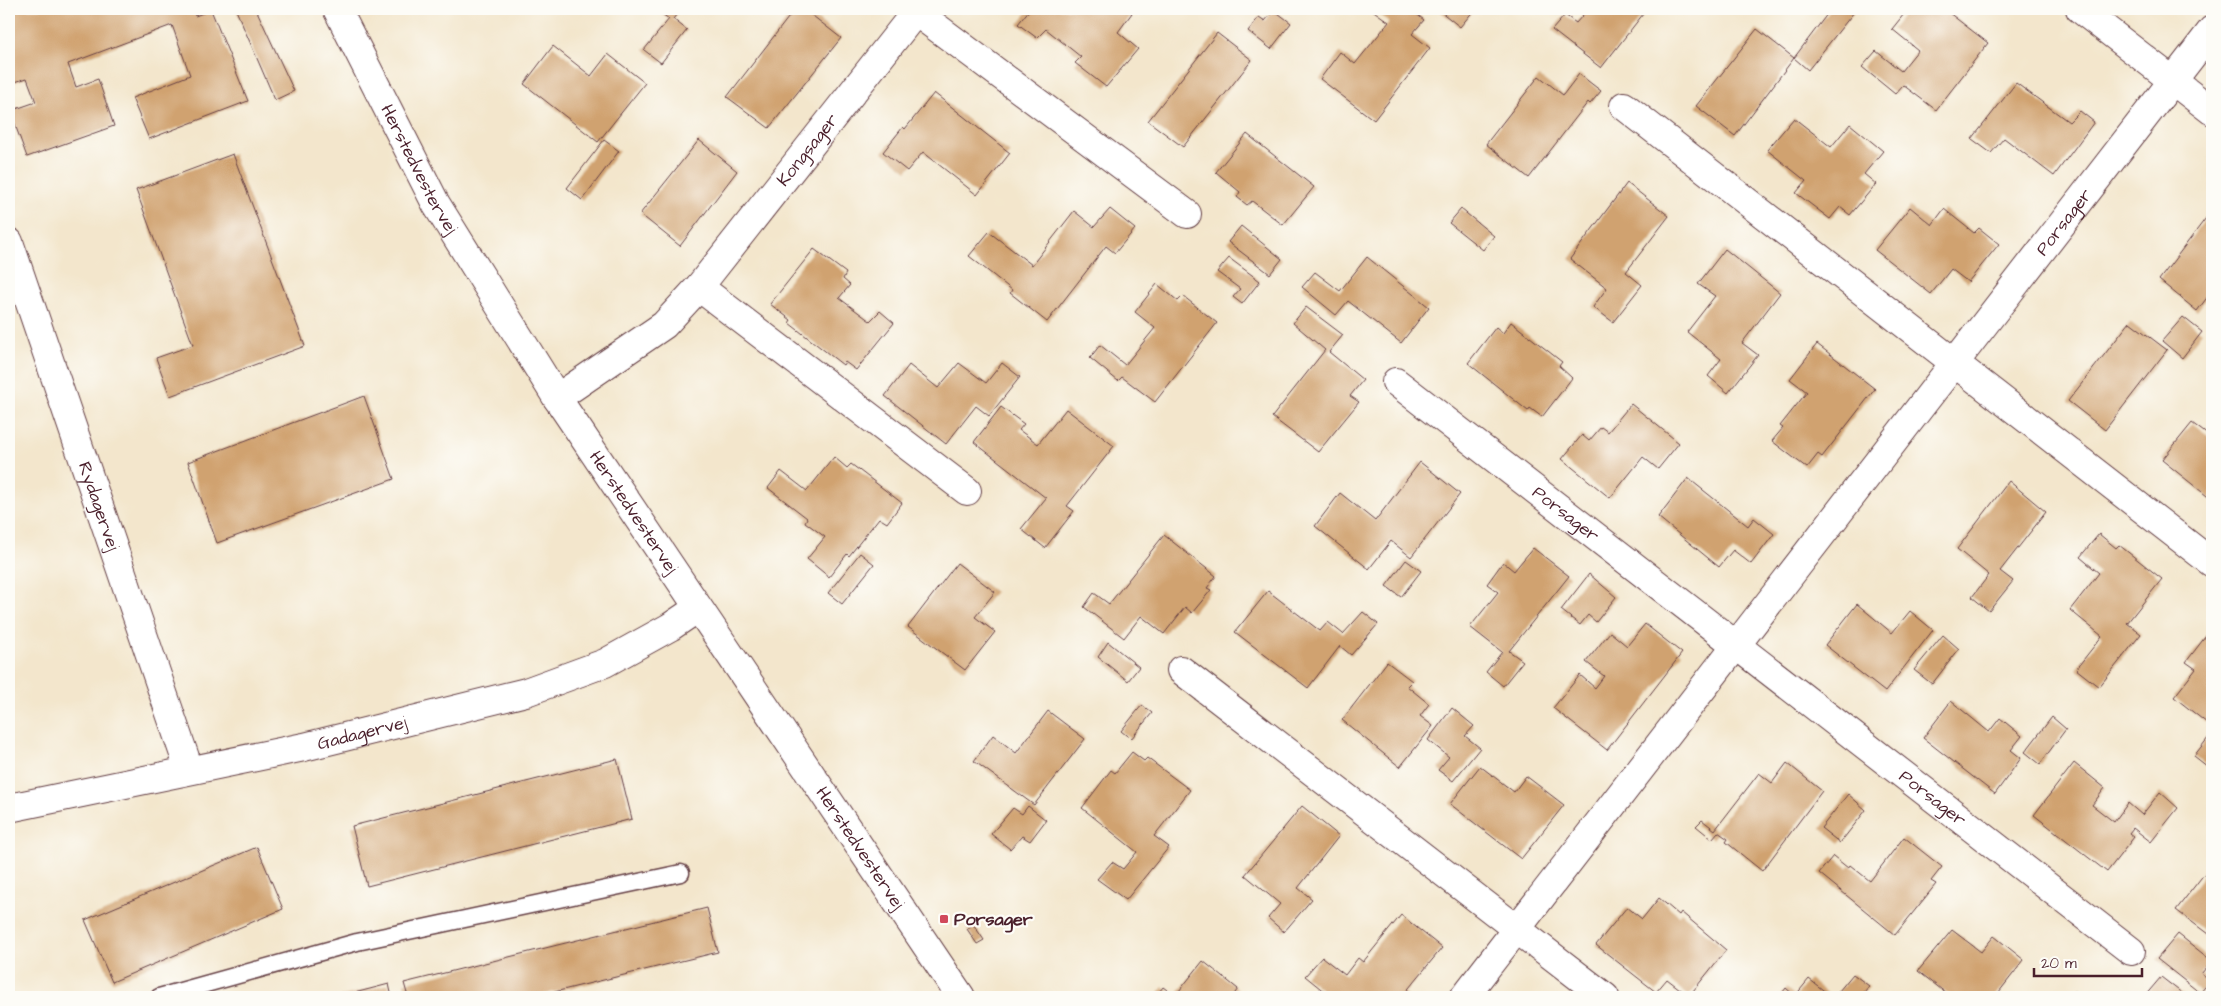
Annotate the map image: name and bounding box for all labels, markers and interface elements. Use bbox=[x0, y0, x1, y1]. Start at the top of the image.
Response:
street label: Herstedvestervej bbox=[374, 100, 464, 240]
street label: Kongsager bbox=[771, 108, 844, 192]
street label: Porsager bbox=[2030, 183, 2098, 261]
street label: Herstedvestervej bbox=[583, 446, 684, 579]
street label: Rydagervej bbox=[72, 458, 126, 555]
street label: Porsager bbox=[1527, 480, 1605, 548]
street label: Gadagervej bbox=[315, 710, 410, 756]
street label: Porsager bbox=[1894, 764, 1971, 832]
street label: Herstedvestervej bbox=[810, 782, 911, 915]
place label: Porsager bbox=[954, 907, 1033, 933]
marker: Porsager bbox=[938, 913, 950, 925]
scale bar bbox=[2034, 946, 2141, 978]
text: 20 m bbox=[2041, 953, 2077, 974]

